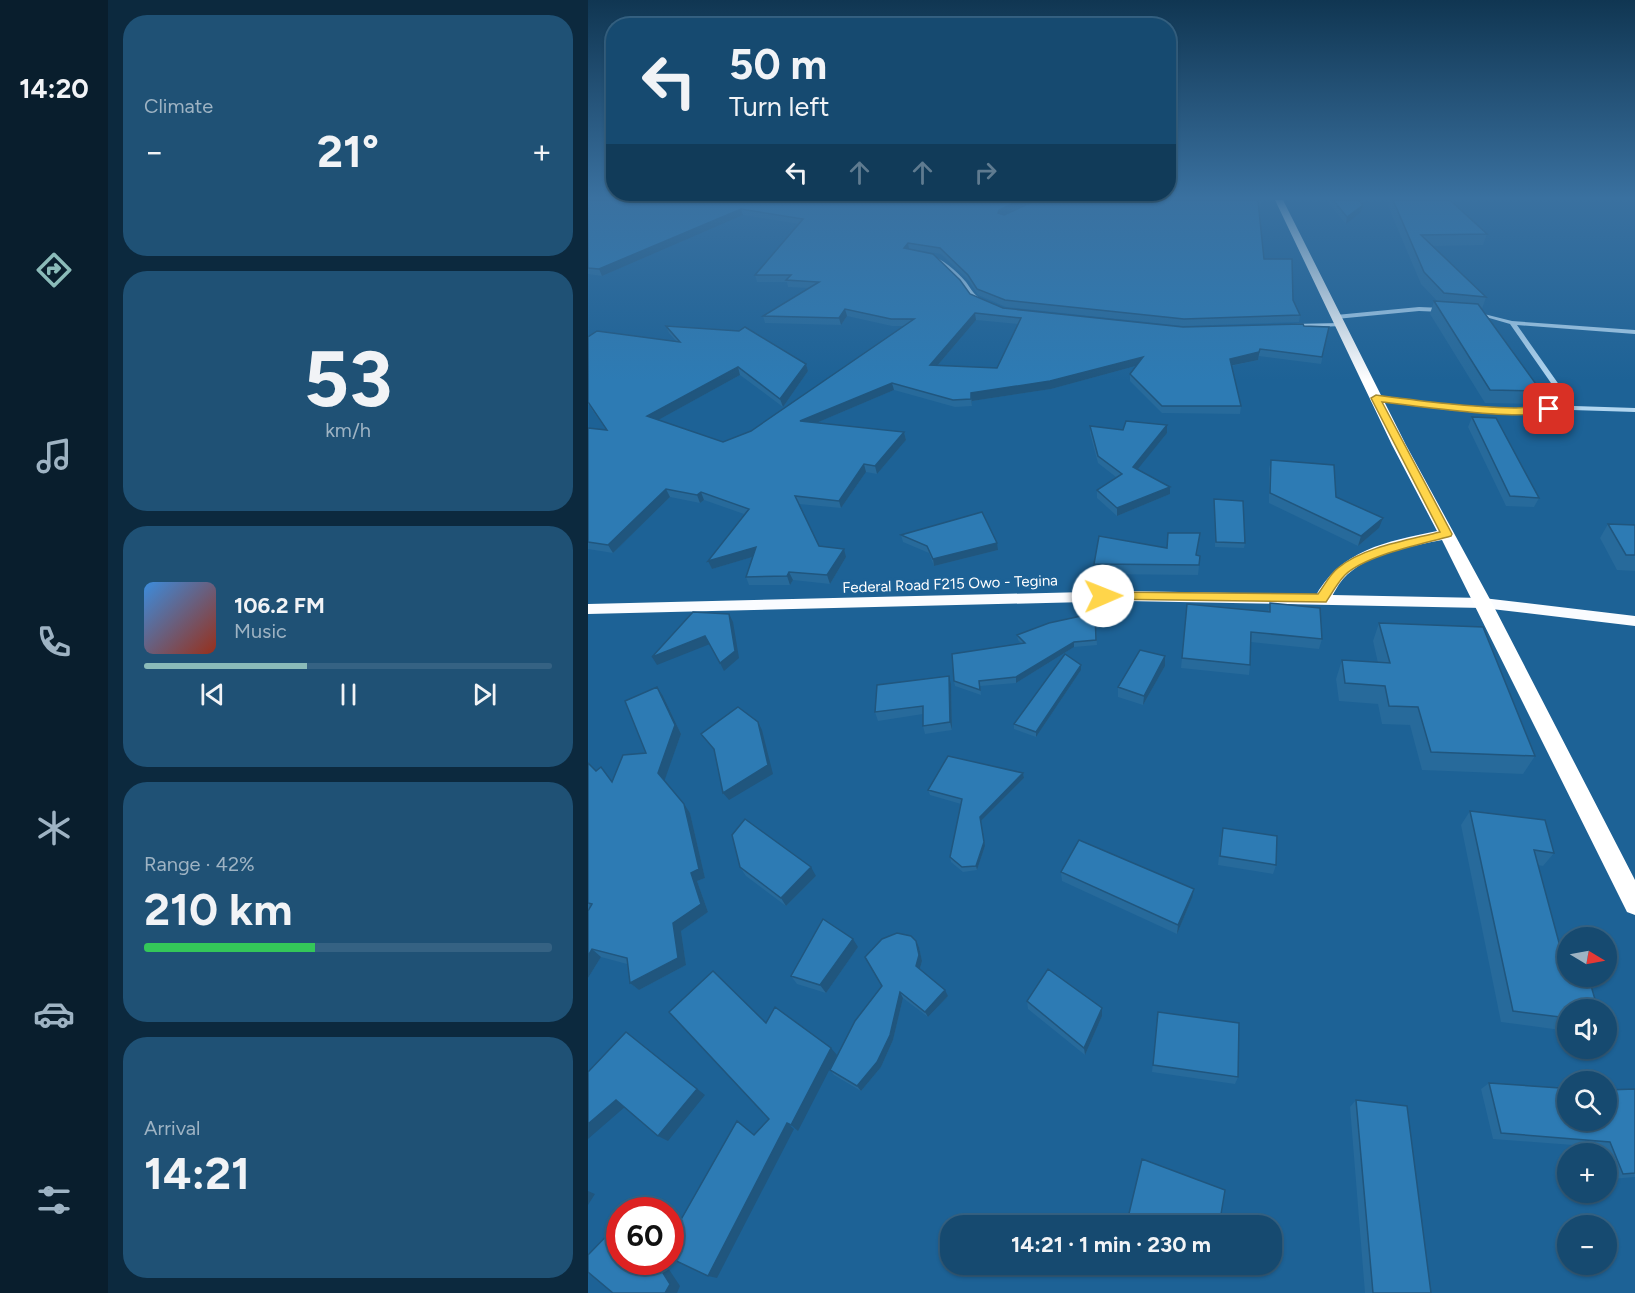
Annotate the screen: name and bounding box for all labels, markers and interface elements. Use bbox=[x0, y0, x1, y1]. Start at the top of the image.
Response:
text: 50 m bbox=[729, 39, 827, 90]
icon: left bbox=[630, 42, 708, 120]
text: 14:20 bbox=[19, 72, 89, 105]
text: Turn left bbox=[729, 90, 829, 123]
text: Climate bbox=[144, 94, 213, 118]
text: 21° bbox=[317, 124, 379, 178]
text: − bbox=[144, 132, 165, 171]
text: + bbox=[531, 132, 552, 171]
icon: left bbox=[780, 156, 813, 189]
icon: ahead bbox=[843, 156, 876, 189]
icon: ahead bbox=[906, 156, 939, 189]
icon: right bbox=[969, 156, 1002, 189]
icon: directions bbox=[33, 249, 75, 291]
text: 53 bbox=[304, 332, 392, 426]
pin bbox=[1523, 383, 1574, 434]
icon: arrive bbox=[1532, 392, 1565, 425]
text: km/h bbox=[325, 418, 371, 442]
icon: music bbox=[33, 435, 75, 477]
position arrow bbox=[1071, 564, 1135, 628]
street label: Federal Road F215 Owo - Tegina bbox=[842, 571, 1058, 597]
text: 106.2 FM bbox=[234, 592, 325, 619]
text: Music bbox=[234, 619, 287, 643]
icon: phone bbox=[33, 621, 75, 663]
icon: previous bbox=[196, 678, 229, 711]
icon: pause bbox=[332, 678, 365, 711]
icon: next bbox=[468, 678, 501, 711]
icon: climate bbox=[33, 807, 75, 849]
text: Range · 42% bbox=[144, 852, 255, 876]
text: 210 km bbox=[144, 882, 292, 936]
north arrow bbox=[1557, 927, 1617, 987]
map controls bbox=[1557, 927, 1617, 1275]
icon: car bbox=[33, 993, 75, 1035]
button: sound bbox=[1557, 999, 1617, 1059]
button: search bbox=[1557, 1071, 1617, 1131]
text: Arrival bbox=[144, 1116, 200, 1140]
button: + bbox=[1557, 1143, 1617, 1203]
text: 14:21 bbox=[144, 1146, 250, 1200]
icon: filters bbox=[33, 1179, 75, 1221]
speed limit sign: 60 bbox=[606, 1197, 684, 1275]
button: − bbox=[1557, 1215, 1617, 1275]
text: 14:21 · 1 min · 230 m bbox=[1011, 1231, 1211, 1258]

